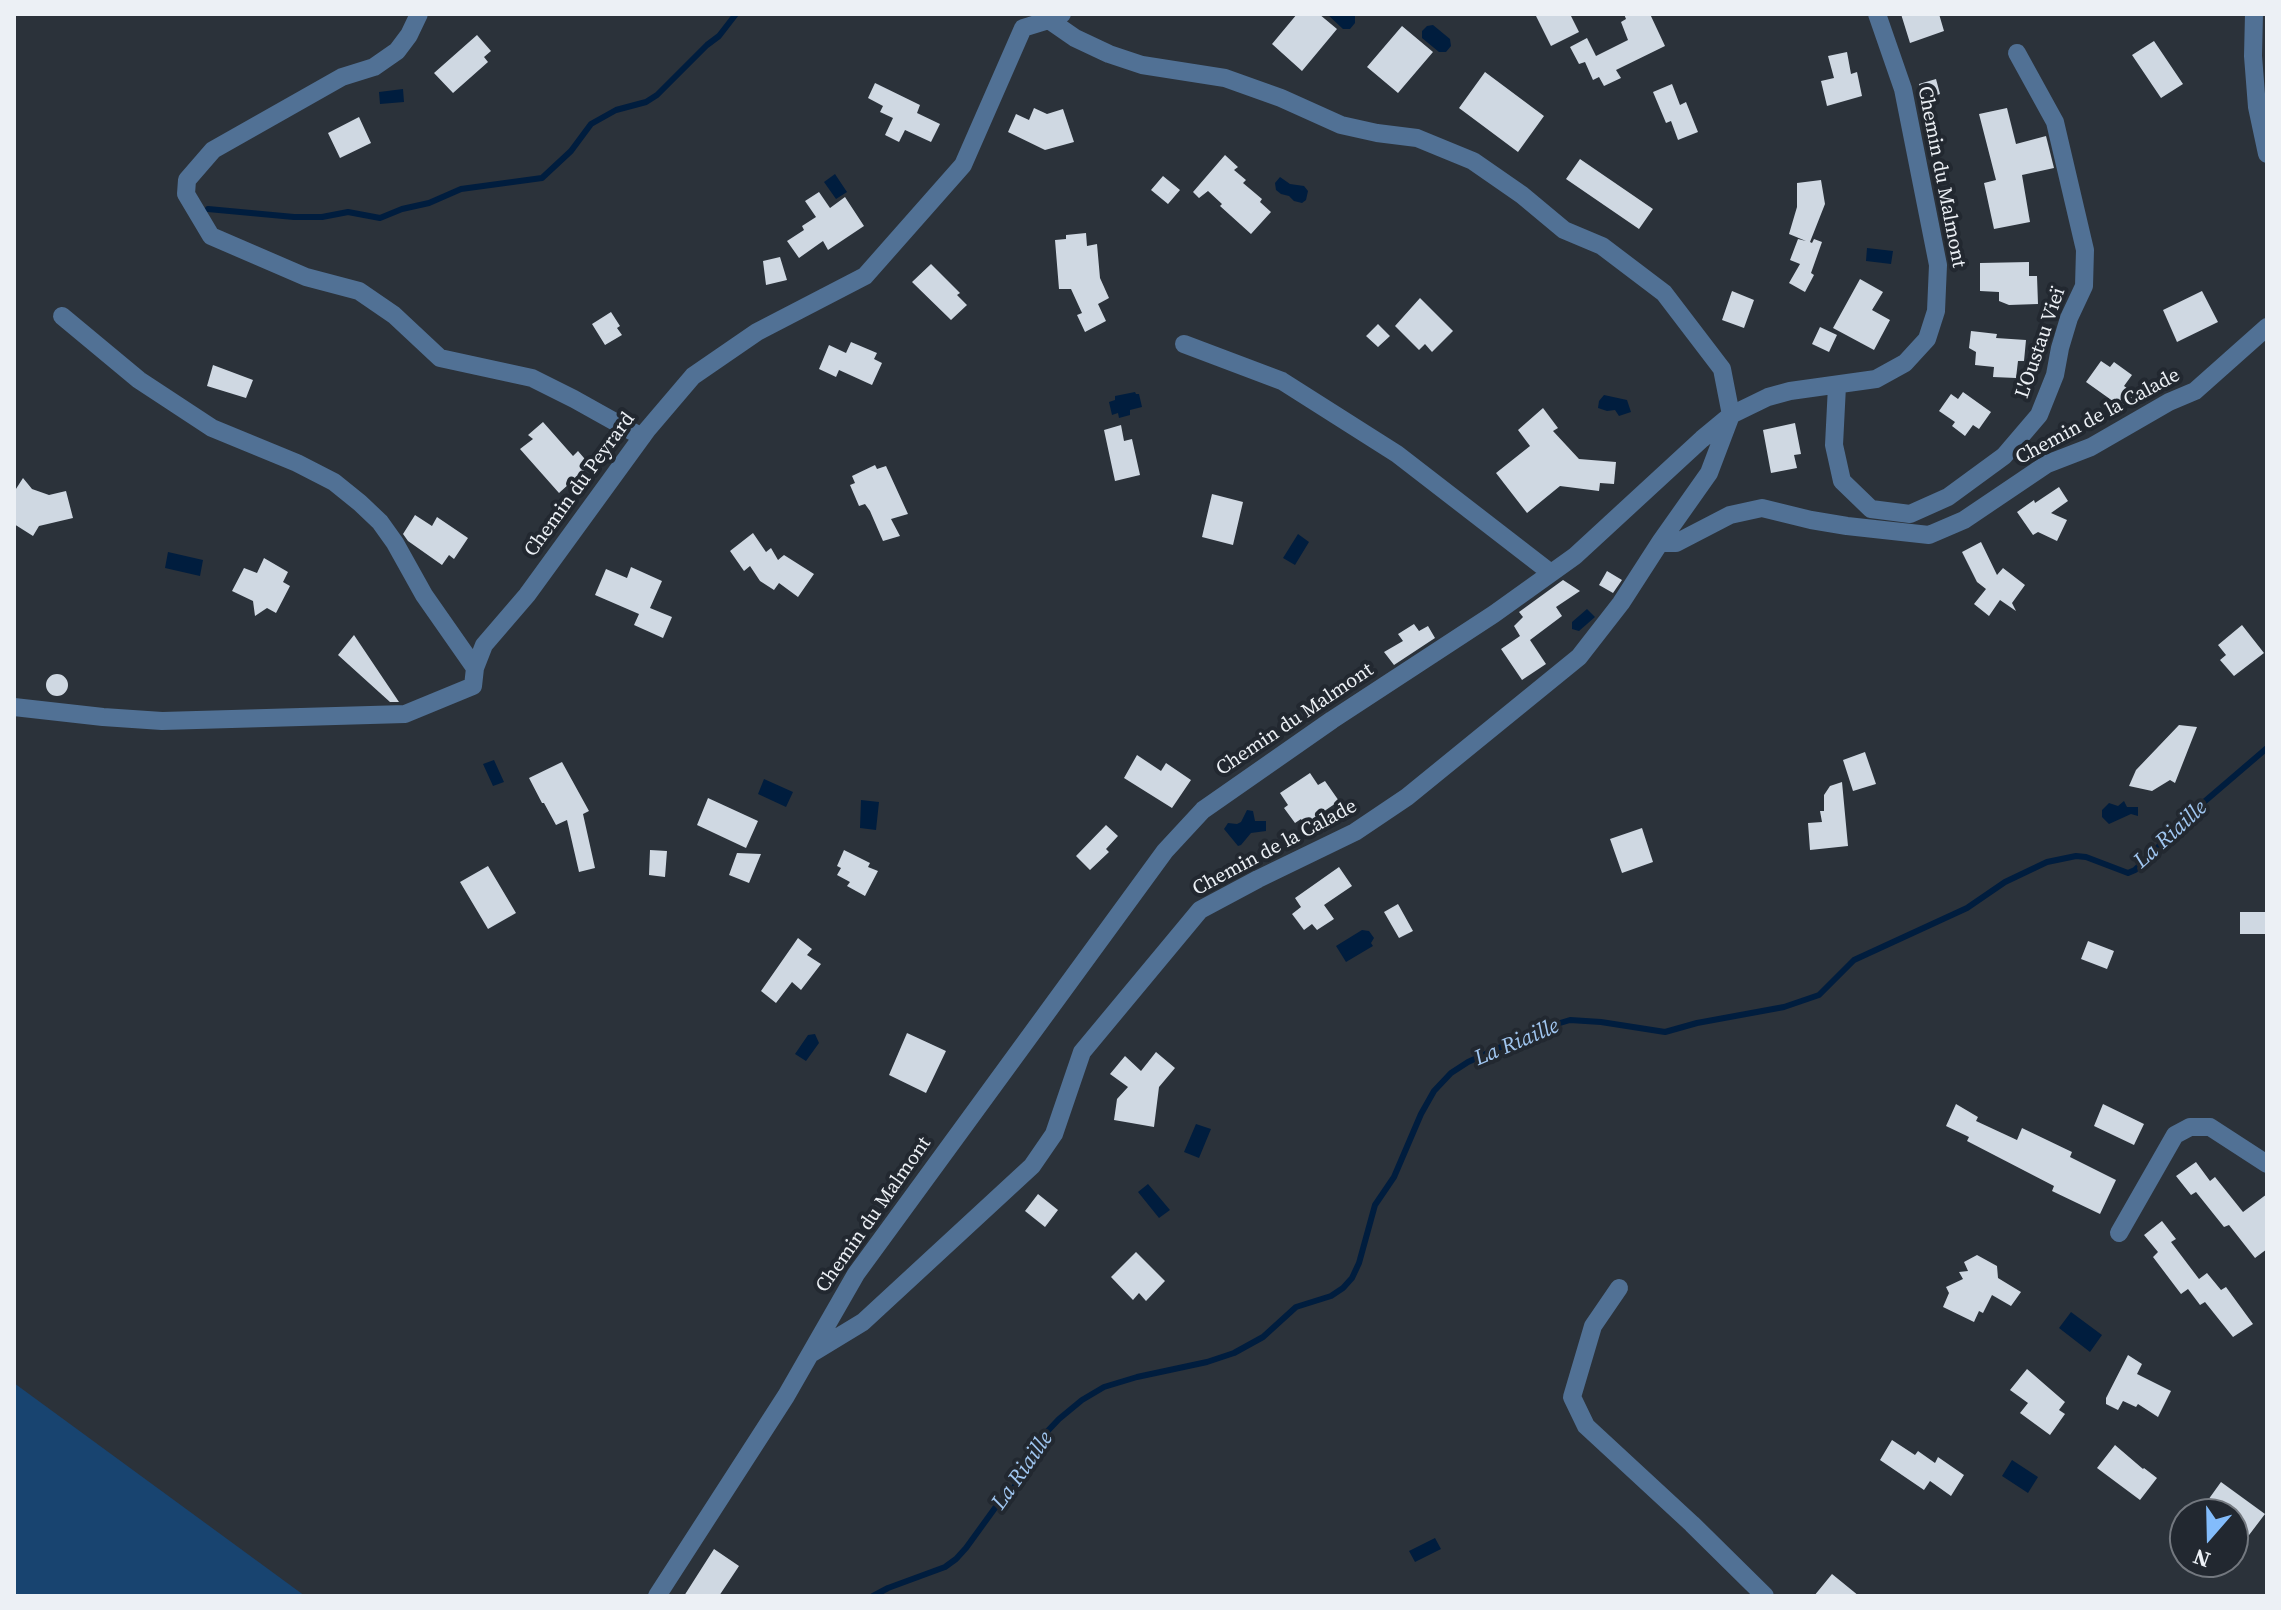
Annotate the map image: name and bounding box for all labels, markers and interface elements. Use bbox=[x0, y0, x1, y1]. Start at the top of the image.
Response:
street label: Chemin du Malmont bbox=[1912, 84, 1970, 270]
street label: L'Oustau Vieï bbox=[2011, 285, 2071, 401]
street label: Chemin de la Calade bbox=[2012, 364, 2184, 470]
street label: Chemin du Peyrard bbox=[520, 408, 640, 562]
street label: Chemin du Malmont bbox=[1212, 659, 1378, 781]
street label: Chemin de la Calade bbox=[1189, 795, 1361, 901]
water label: La Riaille bbox=[2129, 795, 2213, 875]
water label: La Riaille bbox=[1471, 1013, 1563, 1073]
street label: Chemin du Malmont bbox=[811, 1133, 937, 1297]
water label: La Riaille bbox=[987, 1427, 1059, 1515]
north arrow bbox=[2169, 1498, 2249, 1578]
text: N bbox=[2189, 1542, 2214, 1576]

